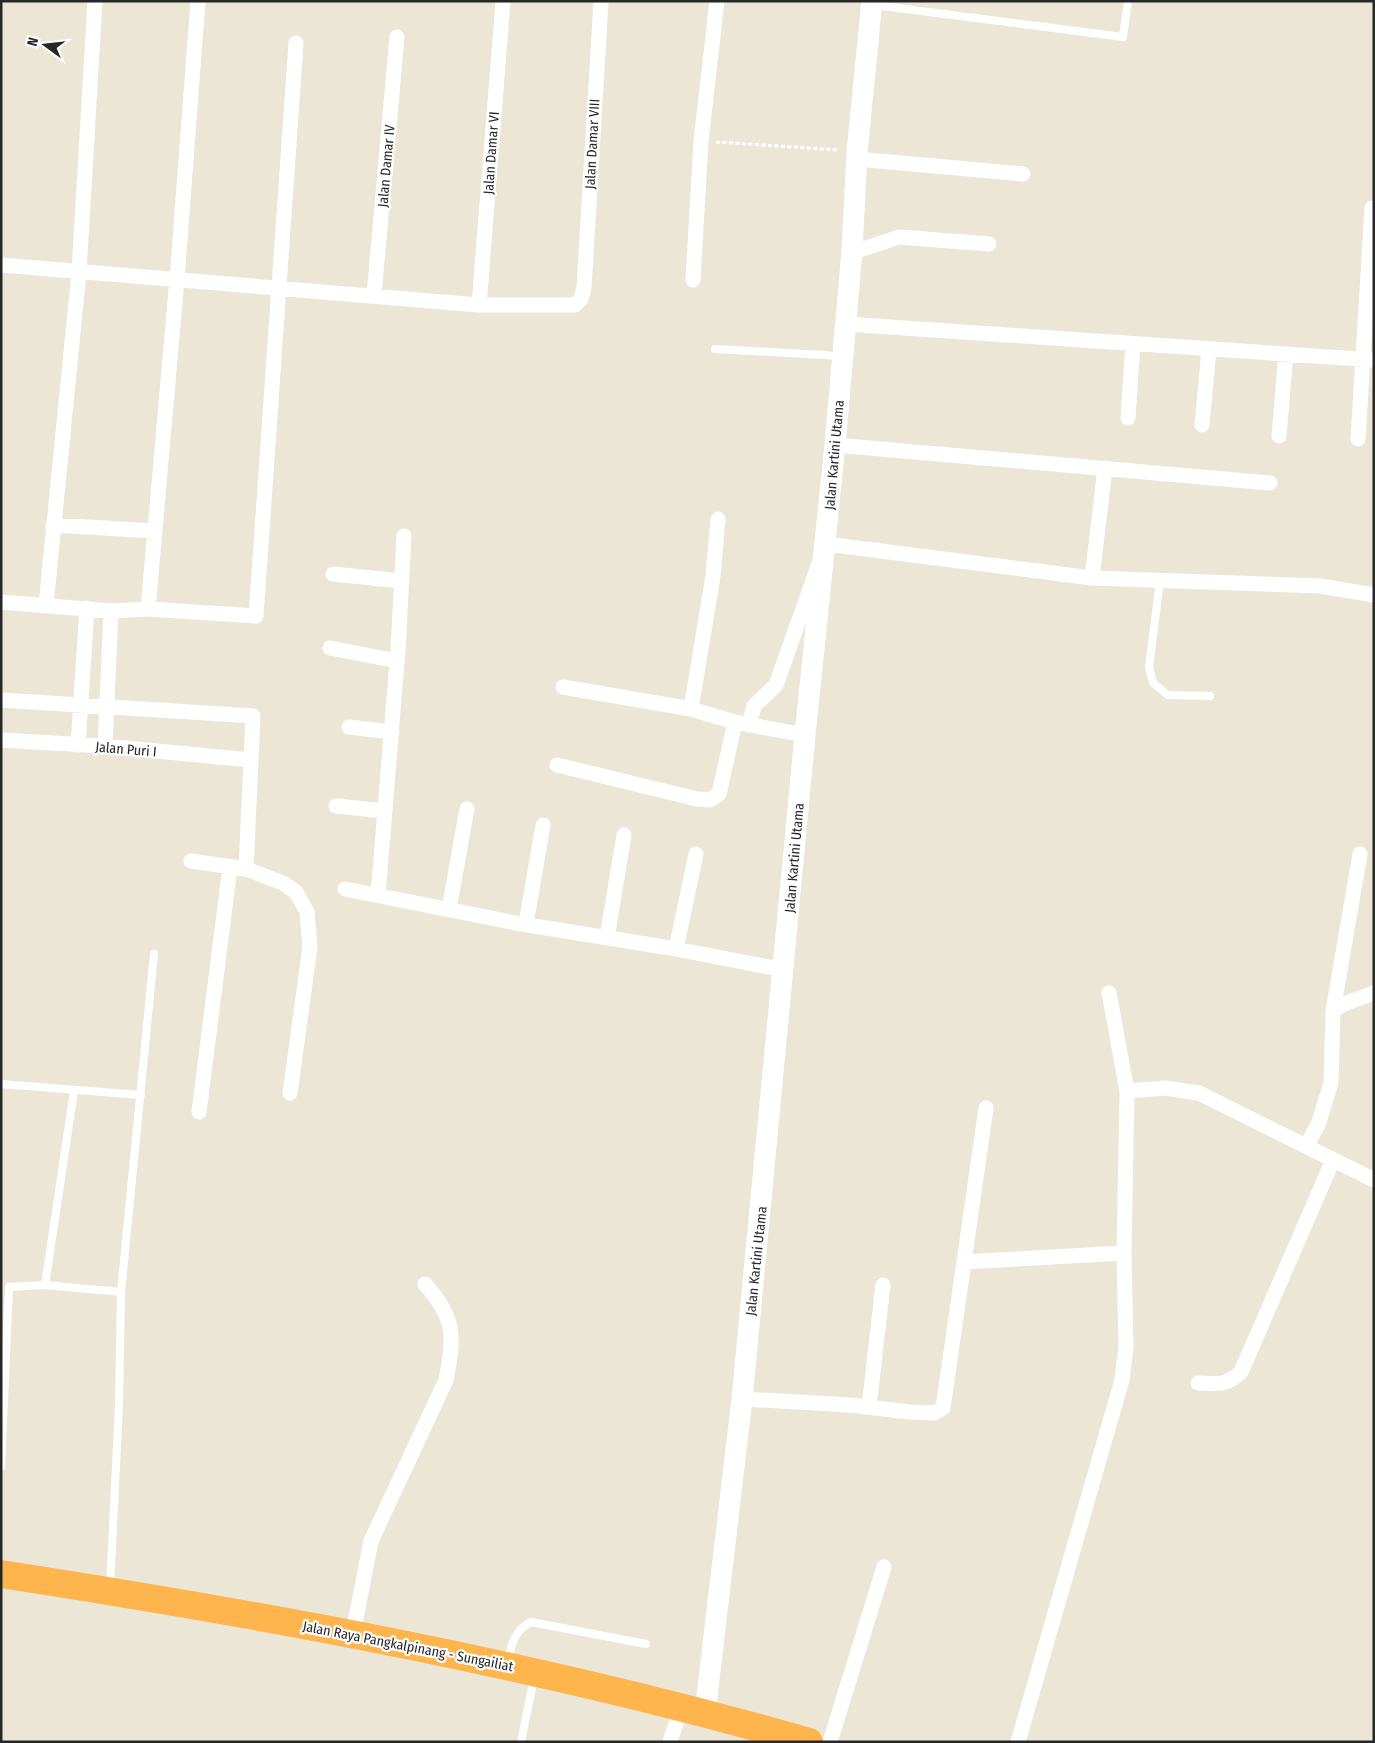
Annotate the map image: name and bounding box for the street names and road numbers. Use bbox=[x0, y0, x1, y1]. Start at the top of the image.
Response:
street label: Jalan Damar VIII bbox=[582, 98, 603, 190]
street label: Jalan Damar VI bbox=[480, 111, 503, 195]
street label: Jalan Damar IV bbox=[374, 123, 399, 208]
street label: Jalan Kartini Utama bbox=[821, 399, 848, 511]
street label: Jalan Puri I bbox=[95, 738, 157, 761]
street label: Jalan Kartini Utama bbox=[781, 802, 808, 914]
street label: Jalan Kartini Utama bbox=[742, 1205, 771, 1317]
street label: Jalan Raya Pangkalpinang - Sungailiat bbox=[301, 1618, 515, 1675]

